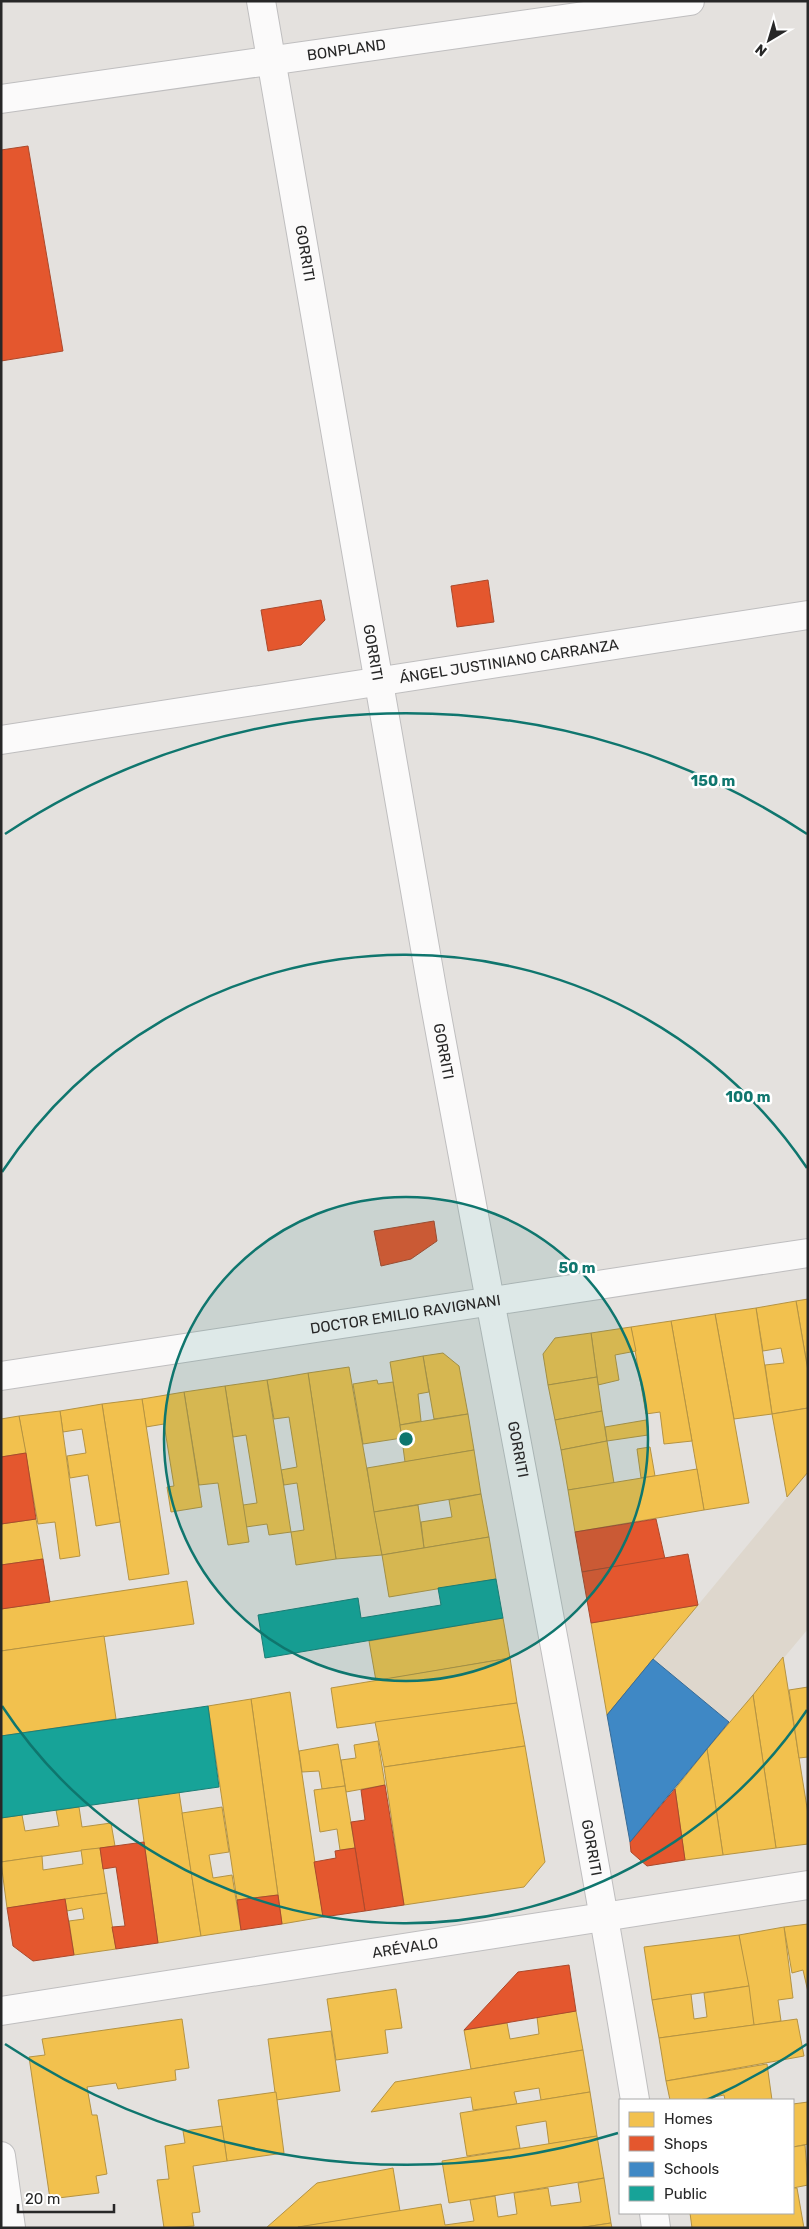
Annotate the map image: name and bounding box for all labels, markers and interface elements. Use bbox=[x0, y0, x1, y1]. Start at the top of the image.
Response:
north arrow bbox=[744, 15, 794, 65]
street label: BONPLAND bbox=[306, 35, 387, 64]
text: N bbox=[752, 40, 771, 60]
street label: GORRITI bbox=[291, 224, 319, 283]
street label: GORRITI bbox=[359, 623, 387, 682]
street label: ÁNGEL JUSTINIANO CARRANZA bbox=[398, 635, 620, 687]
text: 150 m bbox=[691, 772, 735, 790]
street label: GORRITI bbox=[429, 1022, 457, 1081]
text: 100 m bbox=[726, 1088, 770, 1106]
text: 50 m bbox=[559, 1259, 595, 1277]
street label: DOCTOR EMILIO RAVIGNANI bbox=[309, 1291, 502, 1338]
street label: GORRITI bbox=[504, 1420, 532, 1479]
centre of rings bbox=[397, 1430, 415, 1448]
street label: GORRITI bbox=[578, 1818, 605, 1877]
street label: ARÉVALO bbox=[371, 1934, 439, 1962]
legend bbox=[619, 2099, 794, 2214]
text: Homes bbox=[664, 2110, 713, 2128]
text: Shops bbox=[664, 2135, 708, 2153]
text: Schools bbox=[664, 2160, 720, 2178]
scale bar bbox=[18, 2182, 114, 2214]
text: Public bbox=[664, 2185, 707, 2203]
text: 20 m bbox=[25, 2190, 60, 2208]

